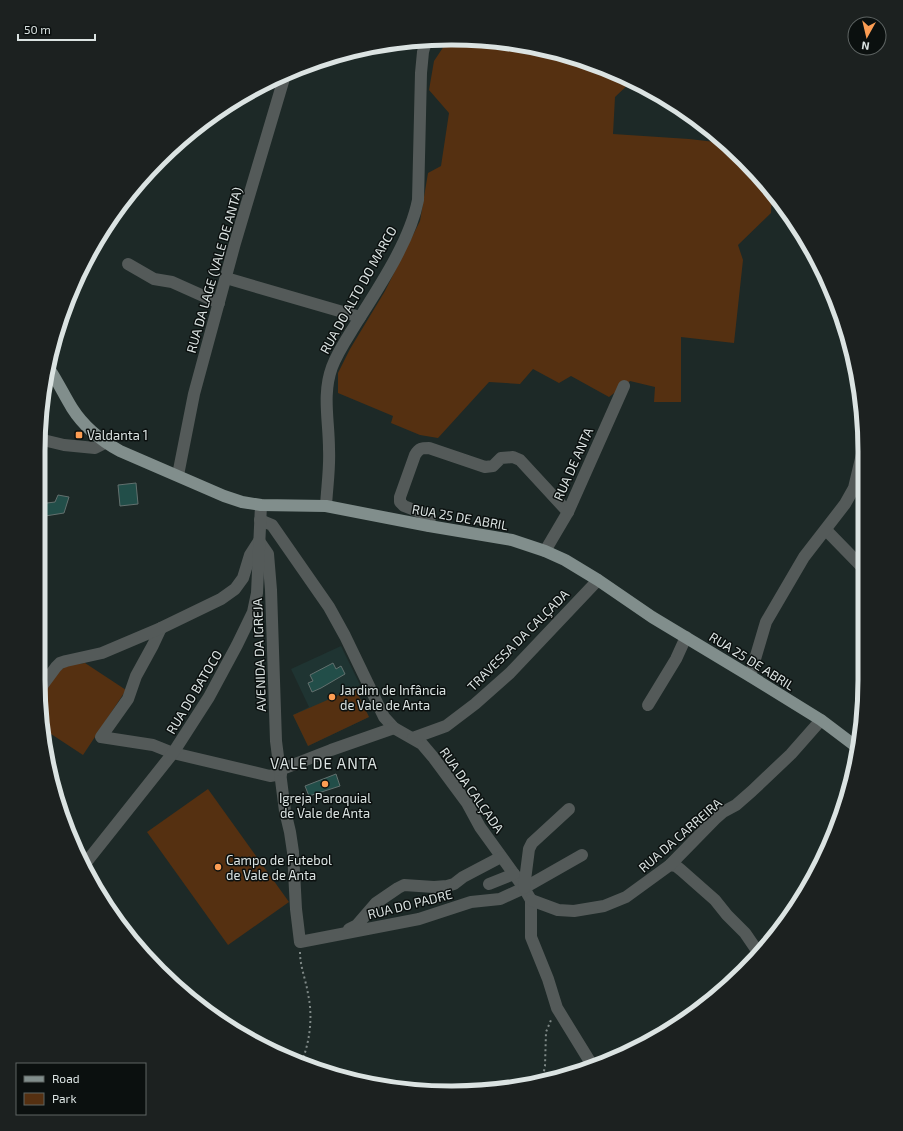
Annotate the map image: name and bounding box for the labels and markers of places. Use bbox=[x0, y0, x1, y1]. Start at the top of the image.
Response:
place label: Valdanta 1 bbox=[87, 427, 148, 443]
marker: Valdanta 1 bbox=[74, 430, 84, 440]
place label: Jardim de Infância de Vale de Anta bbox=[340, 682, 446, 713]
marker: Jardim de Infância de Vale de Anta bbox=[327, 692, 337, 702]
marker: Igreja Paroquial de Vale de Anta bbox=[320, 779, 330, 789]
place label: Igreja Paroquial de Vale de Anta bbox=[279, 790, 371, 821]
place label: Campo de Futebol de Vale de Anta bbox=[226, 852, 332, 883]
marker: Campo de Futebol de Vale de Anta bbox=[213, 862, 223, 872]

